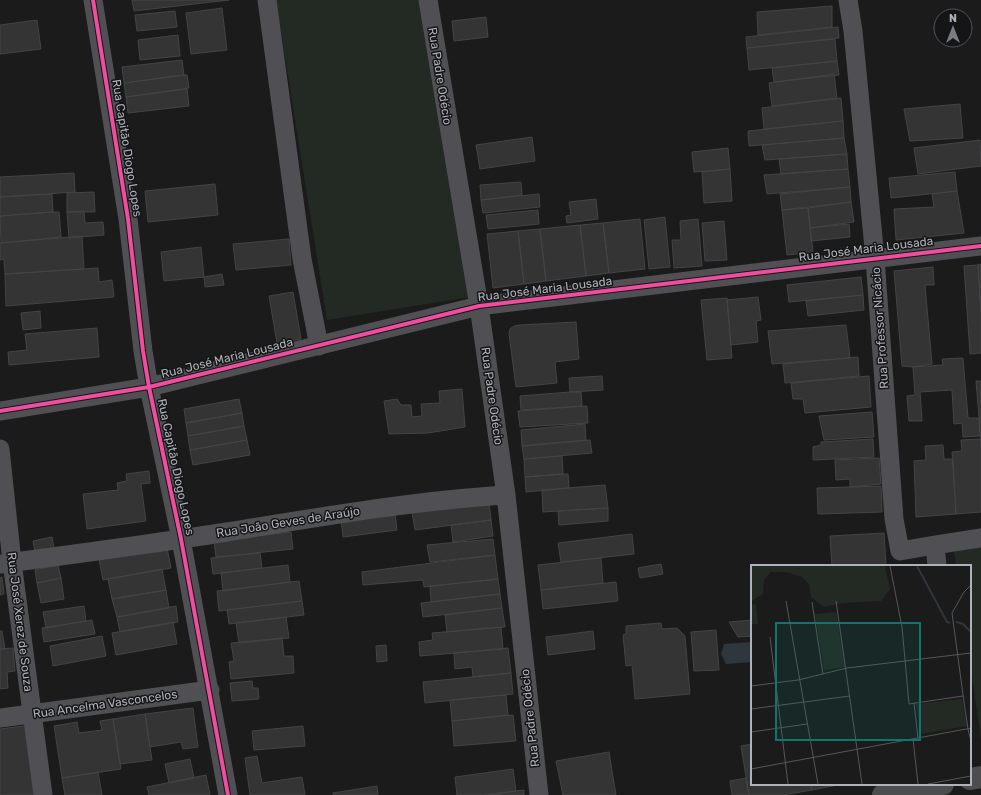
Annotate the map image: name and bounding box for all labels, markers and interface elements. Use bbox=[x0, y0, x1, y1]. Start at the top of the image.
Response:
north arrow bbox=[933, 8, 973, 48]
text: N bbox=[949, 12, 957, 25]
street label: Rua Padre Odécio bbox=[425, 26, 455, 126]
street label: Rua Capitão Diogo Lopes bbox=[109, 78, 145, 218]
street label: Rua José Maria Lousada bbox=[798, 234, 934, 264]
street label: Rua Professor Nicácio bbox=[869, 267, 891, 389]
street label: Rua José Maria Lousada bbox=[477, 274, 613, 304]
street label: Rua José Maria Lousada bbox=[160, 335, 294, 381]
street label: Rua Padre Odécio bbox=[478, 346, 506, 446]
street label: Rua Capitão Diogo Lopes bbox=[155, 398, 197, 536]
street label: Rua João Geves de Araújo bbox=[215, 504, 361, 540]
street label: Rua José Xerez de Souza bbox=[5, 552, 35, 692]
inset map bbox=[751, 565, 971, 785]
street label: Rua Padre Odécio bbox=[518, 668, 542, 768]
street label: Rua Ancelma Vasconcelos bbox=[32, 687, 178, 721]

